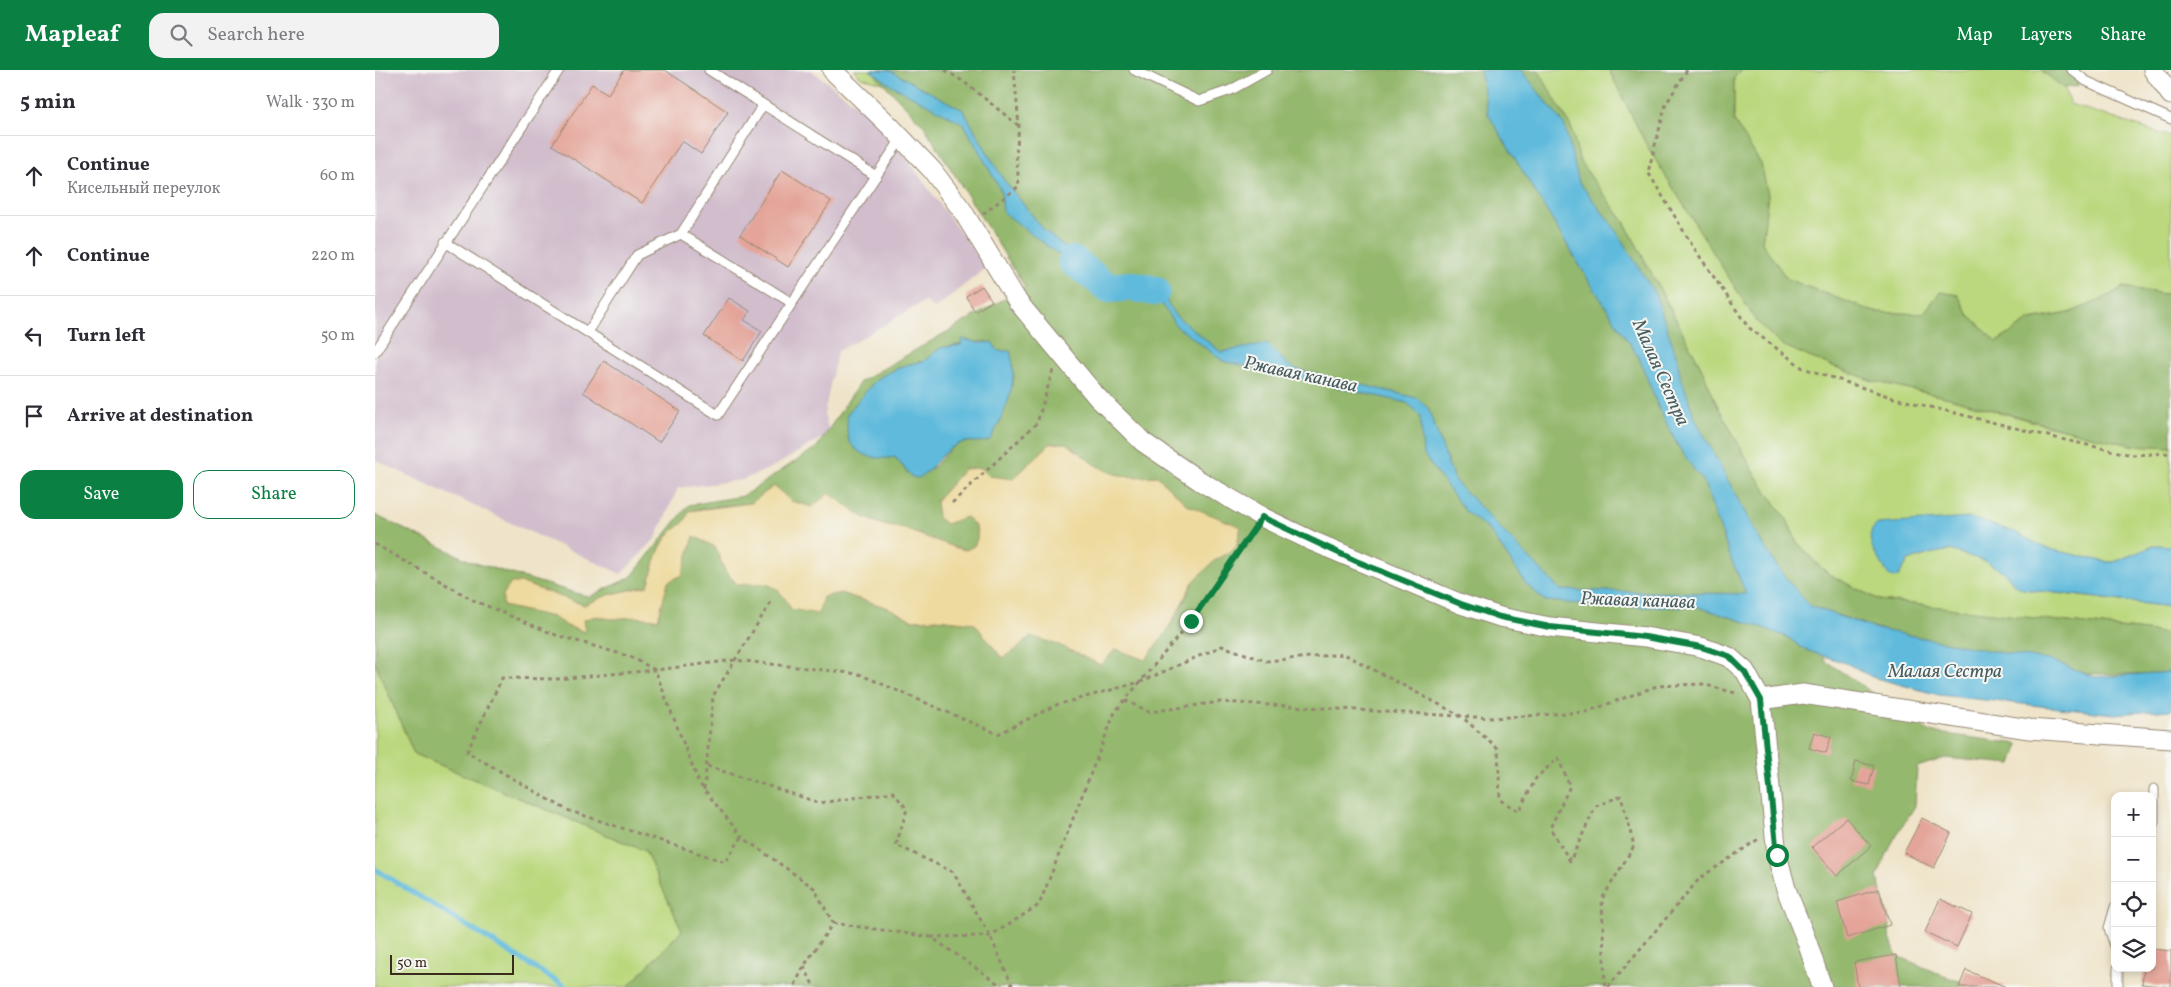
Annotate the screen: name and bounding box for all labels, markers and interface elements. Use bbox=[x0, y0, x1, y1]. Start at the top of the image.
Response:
search box bbox=[149, 13, 499, 58]
text: Mapleaf bbox=[25, 18, 119, 52]
icon: search bbox=[167, 21, 195, 49]
text: Search here bbox=[207, 22, 305, 48]
text: Map bbox=[1956, 23, 1992, 48]
text: Layers bbox=[2020, 23, 2072, 48]
text: Share bbox=[2100, 23, 2146, 48]
text: 5 min bbox=[20, 88, 76, 117]
text: Walk · 330 m bbox=[266, 92, 355, 114]
text: Continue bbox=[67, 152, 150, 178]
icon: ahead bbox=[20, 162, 48, 190]
text: 60 m bbox=[320, 165, 355, 187]
text: Кисельный переулок bbox=[67, 178, 220, 200]
icon: ahead bbox=[20, 242, 48, 270]
text: Continue bbox=[67, 243, 150, 269]
text: 220 m bbox=[311, 245, 355, 267]
water label: Малая Сестра bbox=[1625, 315, 1695, 430]
icon: left bbox=[20, 322, 48, 350]
text: Turn left bbox=[67, 323, 146, 349]
text: 50 m bbox=[321, 325, 355, 347]
water label: Ржавая канава bbox=[1241, 350, 1360, 400]
icon: arrive bbox=[20, 402, 48, 430]
text: Arrive at destination bbox=[67, 403, 253, 429]
button: Save bbox=[20, 470, 183, 519]
button: Share bbox=[193, 470, 355, 519]
water label: Ржавая канава bbox=[1580, 586, 1696, 616]
route end bbox=[1180, 610, 1203, 633]
water label: Малая Сестра bbox=[1887, 659, 2002, 685]
map controls bbox=[2111, 792, 2156, 972]
button: + bbox=[2111, 792, 2156, 837]
button: − bbox=[2111, 837, 2156, 882]
route start bbox=[1766, 844, 1789, 867]
button: locate bbox=[2111, 882, 2156, 927]
button: layers bbox=[2111, 927, 2156, 972]
scale bar bbox=[390, 952, 514, 975]
text: 50 m bbox=[397, 954, 427, 973]

